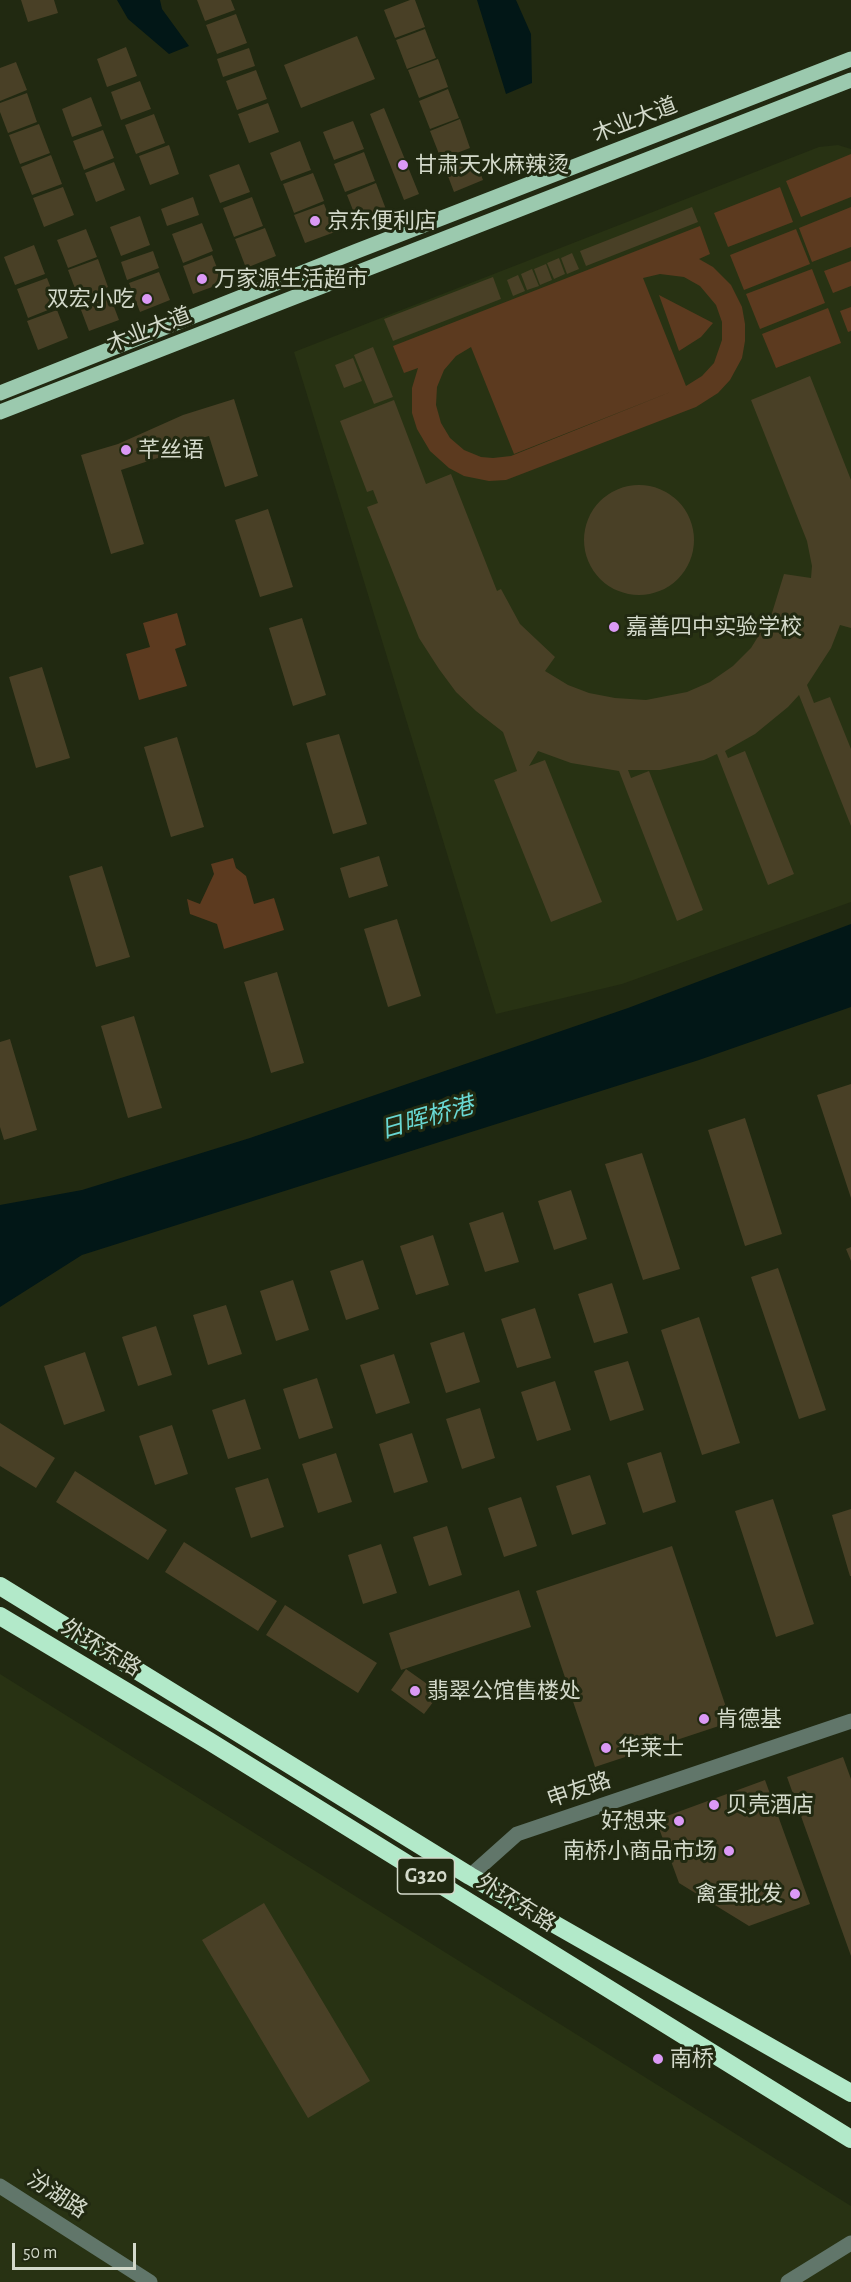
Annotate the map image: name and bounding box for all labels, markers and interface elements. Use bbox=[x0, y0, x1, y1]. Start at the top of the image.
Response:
street label: 木业大道 bbox=[589, 92, 681, 148]
place label: 甘肃天水麻辣烫 bbox=[415, 152, 569, 178]
marker: 甘肃天水麻辣烫 bbox=[396, 158, 410, 172]
place label: 京东便利店 bbox=[327, 208, 437, 234]
marker: 京东便利店 bbox=[308, 214, 322, 228]
place label: 万家源生活超市 bbox=[214, 266, 368, 292]
marker: 万家源生活超市 bbox=[195, 272, 209, 286]
place label: 双宏小吃 bbox=[47, 286, 135, 312]
marker: 双宏小吃 bbox=[140, 292, 154, 306]
street label: 木业大道 bbox=[103, 302, 195, 358]
place label: 芊丝语 bbox=[138, 437, 204, 463]
marker: 芊丝语 bbox=[119, 443, 133, 457]
place label: 嘉善四中实验学校 bbox=[626, 614, 802, 640]
marker: 嘉善四中实验学校 bbox=[607, 620, 621, 634]
water label: 日晖桥港 bbox=[377, 1091, 477, 1145]
street label: 外环东路 bbox=[56, 1614, 146, 1682]
place label: 翡翠公馆售楼处 bbox=[427, 1678, 581, 1704]
marker: 翡翠公馆售楼处 bbox=[408, 1684, 422, 1698]
place label: 肯德基 bbox=[716, 1706, 782, 1732]
marker: 肯德基 bbox=[697, 1712, 711, 1726]
place label: 华莱士 bbox=[618, 1735, 684, 1761]
marker: 华莱士 bbox=[599, 1741, 613, 1755]
street label: 申友路 bbox=[544, 1767, 614, 1813]
place label: 贝壳酒店 bbox=[726, 1792, 814, 1818]
marker: 贝壳酒店 bbox=[707, 1798, 721, 1812]
place label: 好想来 bbox=[601, 1808, 667, 1834]
marker: 好想来 bbox=[672, 1814, 686, 1828]
place label: 南桥小商品市场 bbox=[563, 1838, 717, 1864]
marker: 南桥小商品市场 bbox=[722, 1844, 736, 1858]
road number: G320 bbox=[398, 1858, 454, 1894]
street label: 外环东路 bbox=[472, 1868, 560, 1938]
place label: 禽蛋批发 bbox=[695, 1881, 783, 1907]
marker: 禽蛋批发 bbox=[788, 1887, 802, 1901]
place label: 南桥 bbox=[670, 2046, 714, 2072]
marker: 南桥 bbox=[651, 2052, 665, 2066]
street label: 汾湖路 bbox=[22, 2166, 92, 2224]
scale bar bbox=[15, 2231, 140, 2269]
text: 50 m bbox=[23, 2244, 57, 2262]

